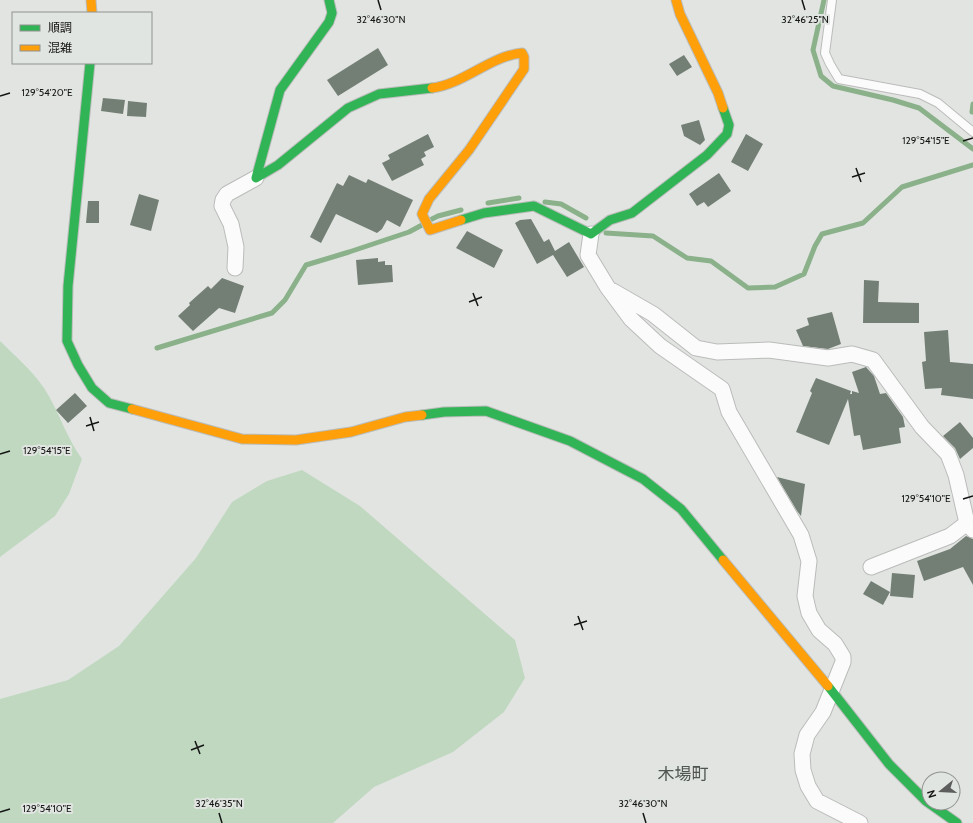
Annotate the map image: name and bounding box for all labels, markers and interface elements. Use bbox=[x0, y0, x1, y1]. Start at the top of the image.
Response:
legend bbox=[12, 12, 152, 64]
text: 32°46'30"N bbox=[356, 13, 406, 26]
text: 32°46'25"N bbox=[781, 13, 829, 26]
text: 順調 bbox=[48, 20, 72, 35]
text: 混雑 bbox=[48, 40, 72, 55]
text: 129°54'20"E bbox=[22, 86, 73, 99]
text: 129°54'15"E bbox=[902, 134, 950, 147]
text: 129°54'15"E bbox=[23, 444, 71, 457]
text: 129°54'10"E bbox=[902, 492, 951, 505]
district label: 木場町 bbox=[658, 764, 709, 784]
north arrow bbox=[921, 771, 961, 811]
text: N bbox=[924, 788, 939, 800]
text: 32°46'35"N bbox=[195, 797, 243, 810]
text: 32°46'30"N bbox=[618, 797, 668, 810]
text: 129°54'10"E bbox=[23, 802, 72, 815]

